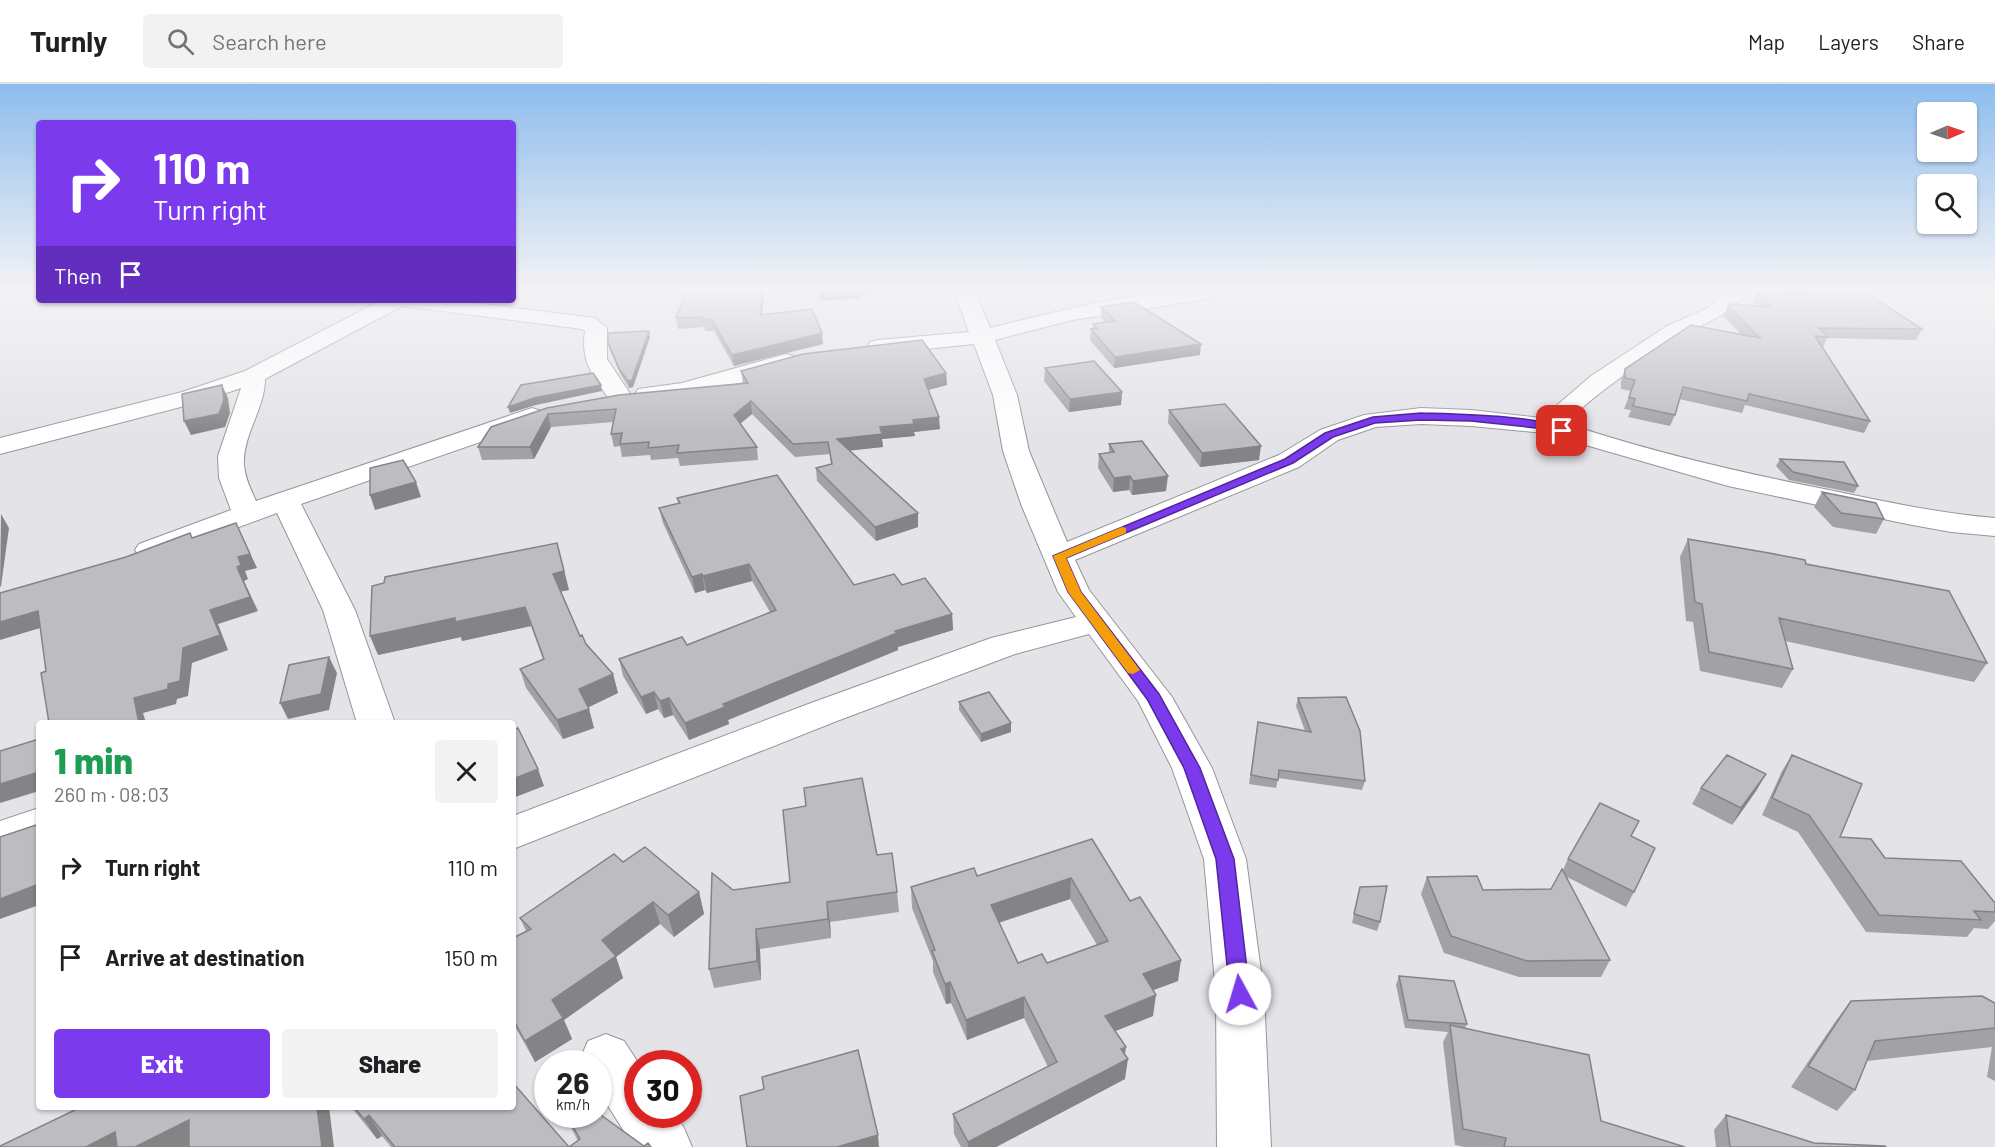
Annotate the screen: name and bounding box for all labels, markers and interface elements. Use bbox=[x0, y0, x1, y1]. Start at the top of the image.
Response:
search box bbox=[143, 14, 563, 68]
text: Turnly bbox=[30, 24, 107, 58]
icon: search bbox=[164, 25, 197, 58]
text: Search here bbox=[212, 28, 327, 54]
text: Map bbox=[1748, 29, 1785, 54]
text: Layers bbox=[1818, 29, 1879, 54]
text: Share bbox=[1912, 29, 1965, 54]
north arrow bbox=[1917, 102, 1977, 162]
map controls bbox=[1917, 102, 1977, 234]
text: 110 m bbox=[153, 142, 250, 192]
icon: right bbox=[54, 144, 132, 222]
button: search bbox=[1917, 174, 1977, 234]
text: Turn right bbox=[153, 193, 267, 225]
icon: arrive bbox=[114, 258, 147, 291]
text: Then bbox=[54, 262, 102, 288]
pin bbox=[1536, 405, 1587, 456]
icon: arrive bbox=[1545, 414, 1578, 447]
text: 1 min bbox=[54, 738, 133, 781]
button: close bbox=[435, 740, 498, 803]
text: 260 m · 08:03 bbox=[54, 782, 169, 806]
icon: right bbox=[54, 851, 87, 884]
text: Turn right bbox=[105, 854, 200, 880]
text: 110 m bbox=[448, 854, 498, 880]
icon: arrive bbox=[54, 941, 87, 974]
text: Arrive at destination bbox=[105, 944, 304, 970]
text: 150 m bbox=[444, 944, 498, 970]
position arrow bbox=[1208, 962, 1272, 1026]
button: Exit bbox=[54, 1029, 270, 1098]
button: Share bbox=[282, 1029, 498, 1098]
speed limit sign: 30 bbox=[624, 1050, 702, 1128]
text: 26 bbox=[557, 1064, 589, 1100]
text: km/h bbox=[556, 1095, 590, 1113]

